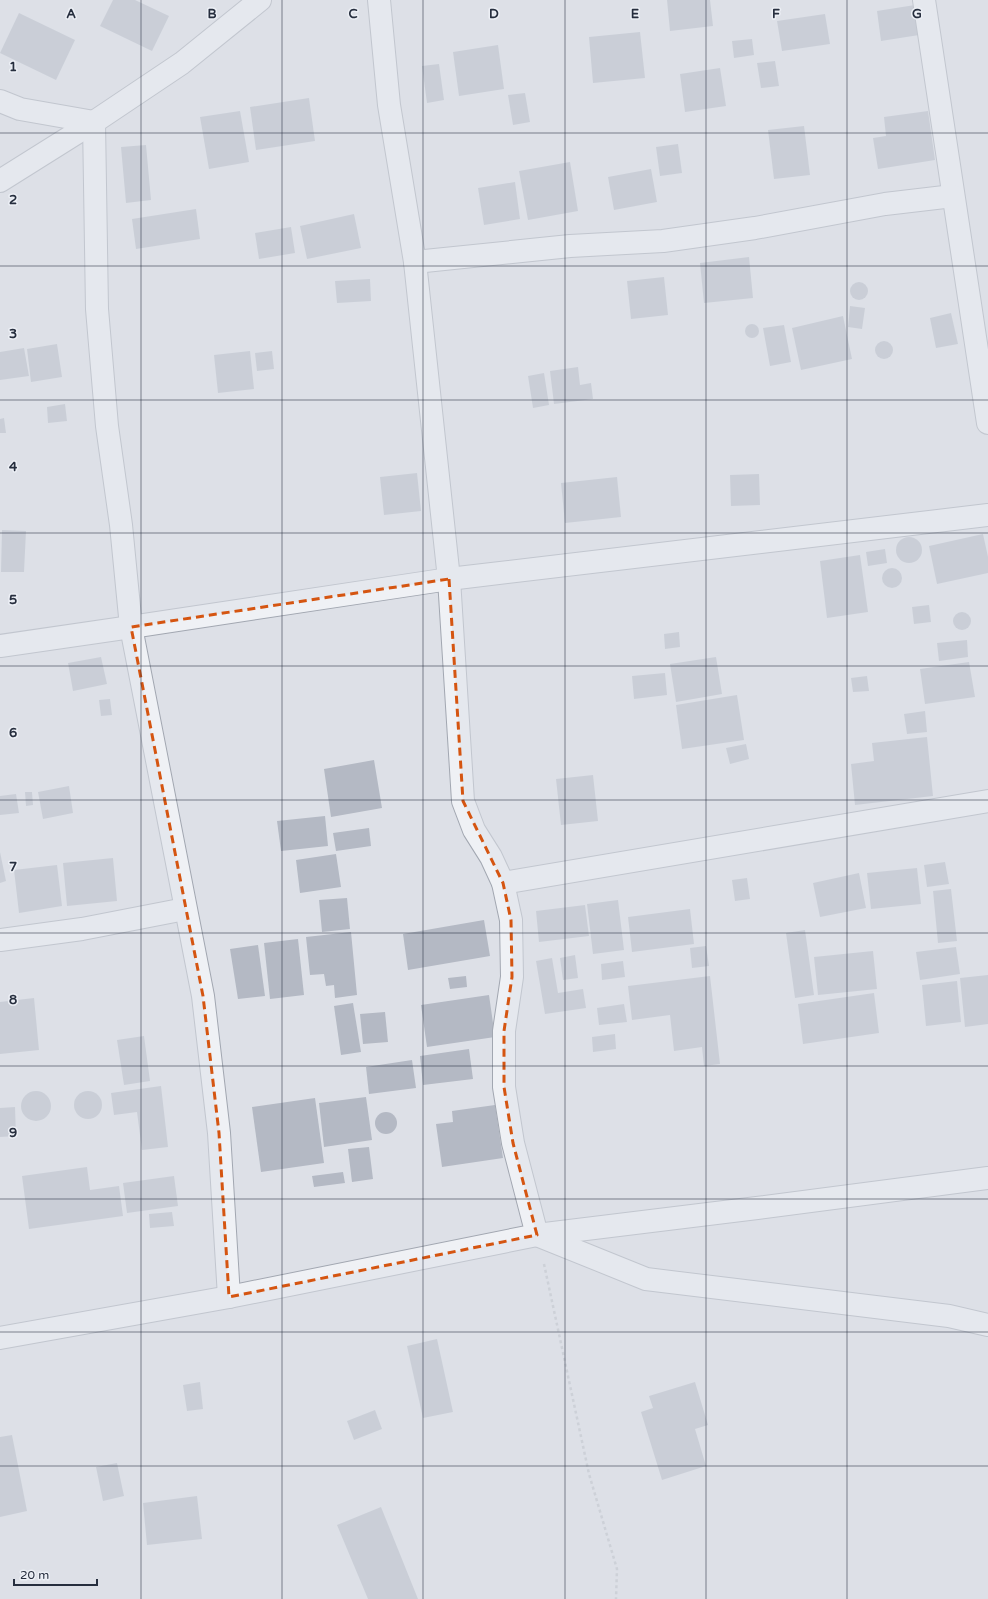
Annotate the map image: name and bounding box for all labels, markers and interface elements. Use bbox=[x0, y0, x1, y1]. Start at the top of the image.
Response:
text: A bbox=[66, 6, 76, 22]
text: B bbox=[207, 6, 217, 22]
text: C bbox=[348, 6, 358, 22]
text: D bbox=[489, 6, 499, 22]
text: E bbox=[631, 6, 639, 22]
text: F bbox=[772, 6, 780, 22]
text: G bbox=[912, 6, 922, 22]
text: 1 bbox=[9, 59, 17, 75]
text: 2 bbox=[9, 192, 17, 208]
text: 3 bbox=[9, 326, 17, 342]
text: 4 bbox=[9, 459, 18, 475]
text: 5 bbox=[9, 592, 17, 608]
text: 6 bbox=[9, 725, 17, 741]
text: 7 bbox=[9, 859, 17, 875]
text: 8 bbox=[9, 992, 17, 1008]
text: 9 bbox=[9, 1125, 17, 1141]
scale bar bbox=[14, 1561, 97, 1587]
text: 20 m bbox=[20, 1568, 49, 1582]

